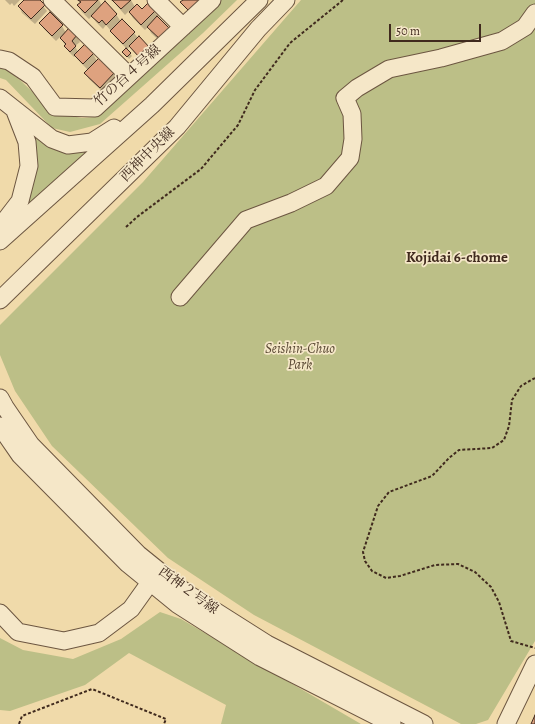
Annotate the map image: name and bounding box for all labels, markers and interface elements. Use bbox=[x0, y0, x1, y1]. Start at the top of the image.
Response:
scale bar bbox=[391, 16, 483, 42]
text: 50 m bbox=[396, 23, 420, 39]
street label: 竹の台４号線 bbox=[91, 42, 165, 110]
street label: 西神中央線 bbox=[117, 124, 179, 186]
district label: Kojidai 6-chome bbox=[406, 249, 508, 267]
park label: Seishin-Chuo Park bbox=[265, 342, 335, 374]
street label: 西神２号線 bbox=[155, 564, 221, 618]

